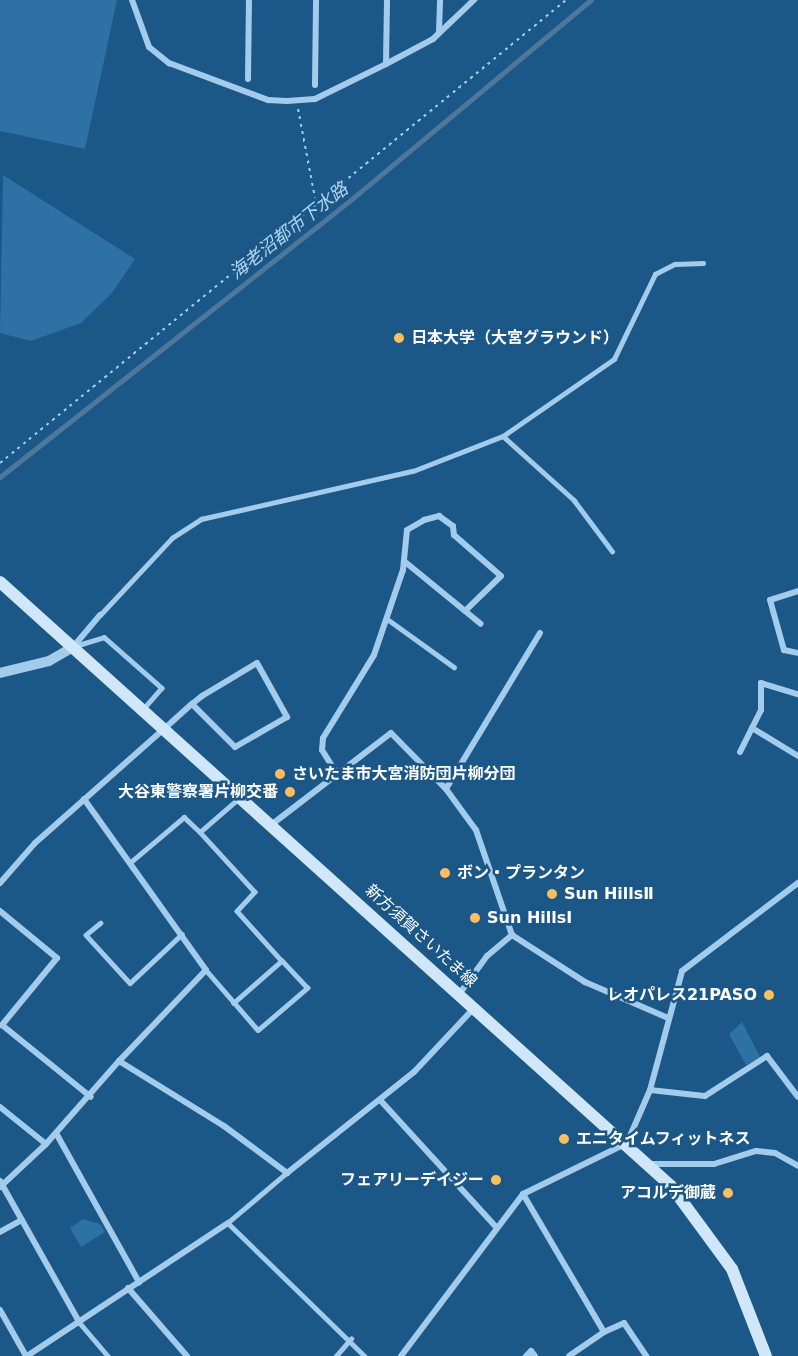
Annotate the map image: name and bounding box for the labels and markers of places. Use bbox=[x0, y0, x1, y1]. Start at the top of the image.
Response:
place label: 日本大学（大宮グラウンド） bbox=[411, 328, 619, 348]
marker: 日本大学（大宮グラウンド） bbox=[392, 331, 406, 345]
place label: さいたま市大宮消防団片柳分団 bbox=[292, 764, 516, 784]
marker: さいたま市大宮消防団片柳分団 bbox=[273, 767, 287, 781]
place label: 大谷東警察署片柳交番 bbox=[118, 782, 278, 802]
marker: 大谷東警察署片柳交番 bbox=[283, 785, 297, 799]
place label: ボン・プランタン bbox=[457, 863, 585, 883]
marker: ボン・プランタン bbox=[438, 866, 452, 880]
place label: Sun HillsⅡ bbox=[564, 884, 654, 904]
marker: Sun HillsⅡ bbox=[545, 887, 559, 901]
place label: Sun HillsⅠ bbox=[487, 908, 572, 928]
marker: Sun HillsⅠ bbox=[468, 911, 482, 925]
place label: レオパレス21PASO bbox=[607, 985, 757, 1005]
marker: レオパレス21PASO bbox=[762, 988, 776, 1002]
place label: エニタイムフィットネス bbox=[576, 1129, 752, 1149]
marker: エニタイムフィットネス bbox=[557, 1132, 571, 1146]
place label: フェアリーデイジー bbox=[340, 1170, 484, 1190]
marker: フェアリーデイジー bbox=[489, 1173, 503, 1187]
place label: アコルデ御蔵 bbox=[620, 1183, 716, 1203]
marker: アコルデ御蔵 bbox=[721, 1186, 735, 1200]

